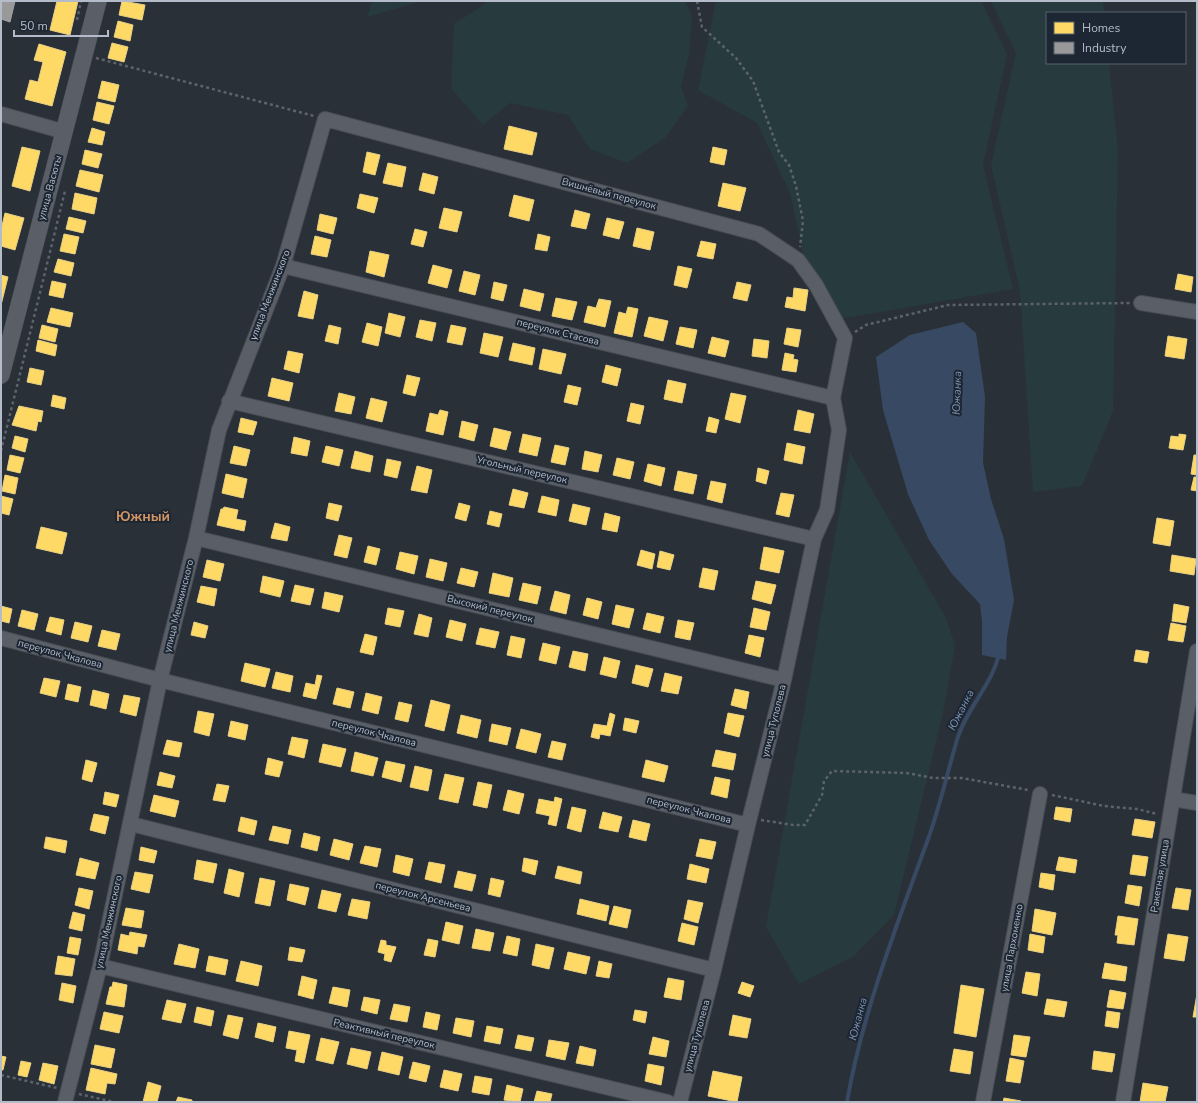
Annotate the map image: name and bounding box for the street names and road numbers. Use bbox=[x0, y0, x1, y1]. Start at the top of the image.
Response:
street label: улица Васюты bbox=[35, 154, 65, 222]
street label: Вишнёвый переулок bbox=[560, 175, 658, 214]
street label: улица Менжинского bbox=[246, 248, 294, 342]
street label: переулок Стасова bbox=[515, 315, 601, 349]
street label: Угольный переулок bbox=[474, 453, 569, 487]
street label: улица Менжинского bbox=[161, 558, 197, 654]
street label: Высокий переулок bbox=[446, 592, 535, 627]
street label: переулок Чкалова bbox=[16, 636, 104, 672]
street label: улица Туполева bbox=[758, 683, 790, 759]
street label: переулок Чкалова bbox=[330, 716, 418, 750]
street label: переулок Чкалова bbox=[645, 793, 733, 827]
street label: Ракетная улица bbox=[1147, 838, 1173, 914]
street label: улица Менжинского bbox=[92, 874, 126, 970]
street label: переулок Арсеньева bbox=[374, 878, 472, 916]
street label: улица Пархоменко bbox=[997, 903, 1027, 993]
street label: улица Туполева bbox=[681, 998, 713, 1074]
street label: Реактивный переулок bbox=[332, 1016, 437, 1053]

